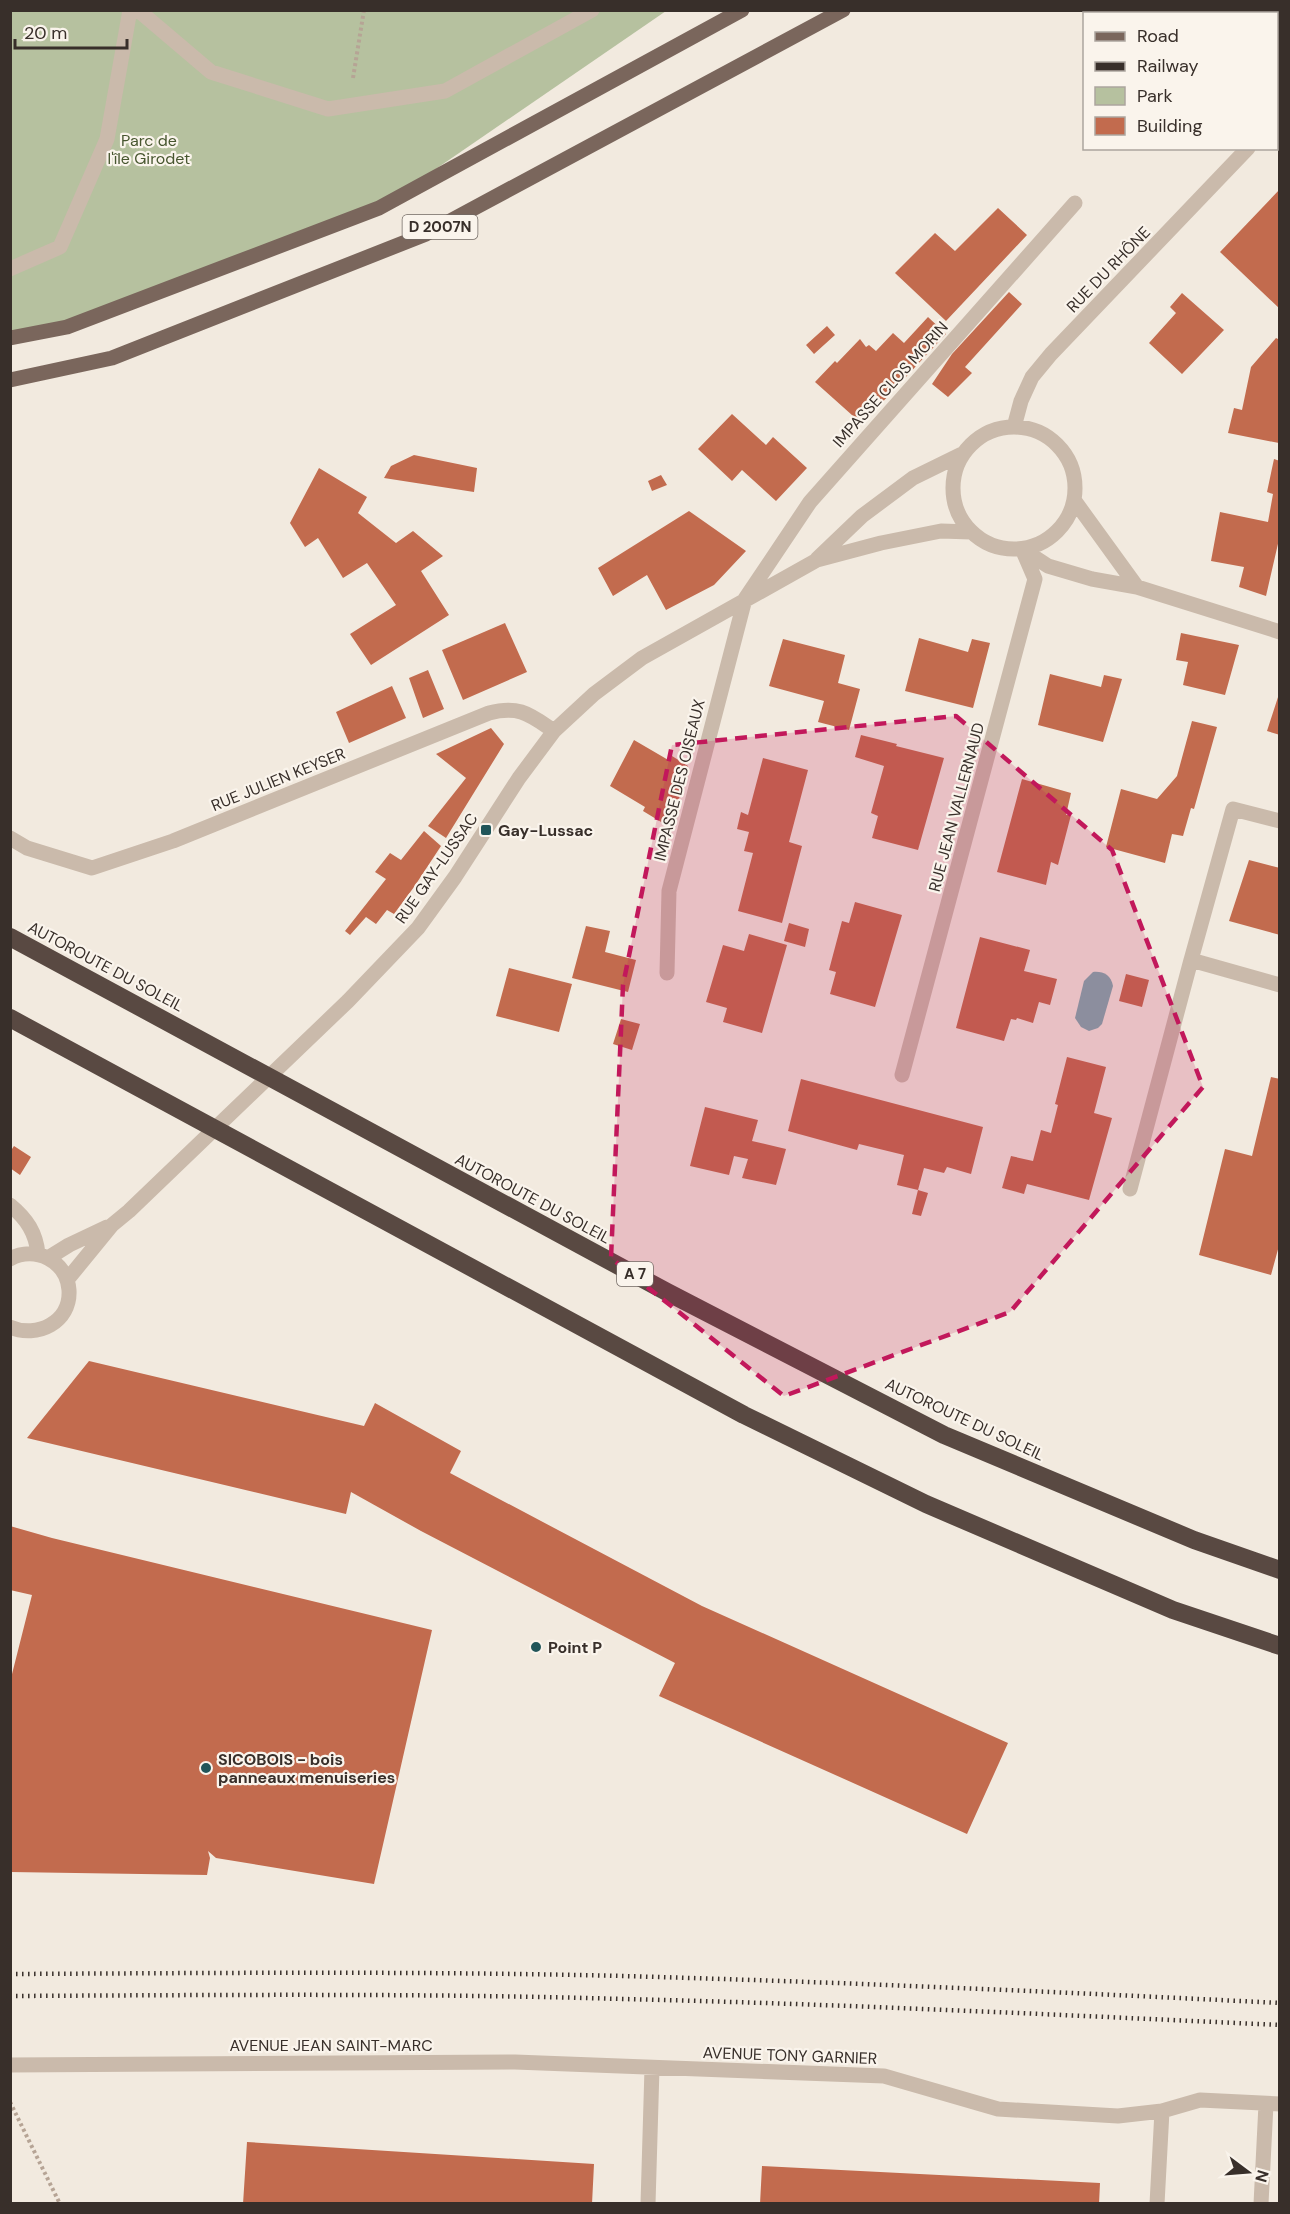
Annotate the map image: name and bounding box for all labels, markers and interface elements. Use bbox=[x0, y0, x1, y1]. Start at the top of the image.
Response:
scale bar bbox=[15, 12, 128, 50]
legend bbox=[1083, 12, 1278, 150]
text: 20 m bbox=[24, 21, 67, 45]
text: Road bbox=[1137, 24, 1179, 48]
text: Railway bbox=[1137, 54, 1199, 78]
text: Park bbox=[1137, 84, 1173, 108]
text: Building bbox=[1137, 114, 1202, 138]
park label: Parc de l'île Girodet bbox=[108, 130, 190, 169]
road number: D 2007N bbox=[402, 215, 478, 239]
street label: RUE DU RHÔNE bbox=[1062, 222, 1155, 317]
street label: IMPASSE CLOS MORIN bbox=[828, 317, 953, 452]
street label: IMPASSE DES OISEAUX bbox=[649, 697, 710, 863]
street label: RUE JEAN VALLERNAUD bbox=[924, 720, 989, 894]
street label: RUE JULIEN KEYSER bbox=[208, 743, 348, 816]
street label: RUE GAY-LUSSAC bbox=[390, 809, 482, 928]
place label: Gay-Lussac bbox=[498, 820, 593, 841]
marker: Gay-Lussac bbox=[479, 823, 493, 837]
street label: AUTOROUTE DU SOLEIL bbox=[24, 917, 187, 1016]
street label: AUTOROUTE DU SOLEIL bbox=[451, 1149, 614, 1248]
road number: A 7 bbox=[617, 1262, 653, 1286]
street label: AUTOROUTE DU SOLEIL bbox=[882, 1373, 1048, 1466]
place label: Point P bbox=[548, 1637, 602, 1658]
marker: Point P bbox=[529, 1640, 543, 1654]
place label: SICOBOIS - bois panneaux menuiseries bbox=[218, 1749, 395, 1788]
marker: SICOBOIS - bois panneaux menuiseries bbox=[199, 1761, 213, 1775]
street label: AVENUE JEAN SAINT-MARC bbox=[229, 2035, 433, 2056]
street label: AVENUE TONY GARNIER bbox=[702, 2042, 878, 2069]
north arrow bbox=[1218, 2142, 1278, 2202]
text: N bbox=[1250, 2167, 1274, 2185]

